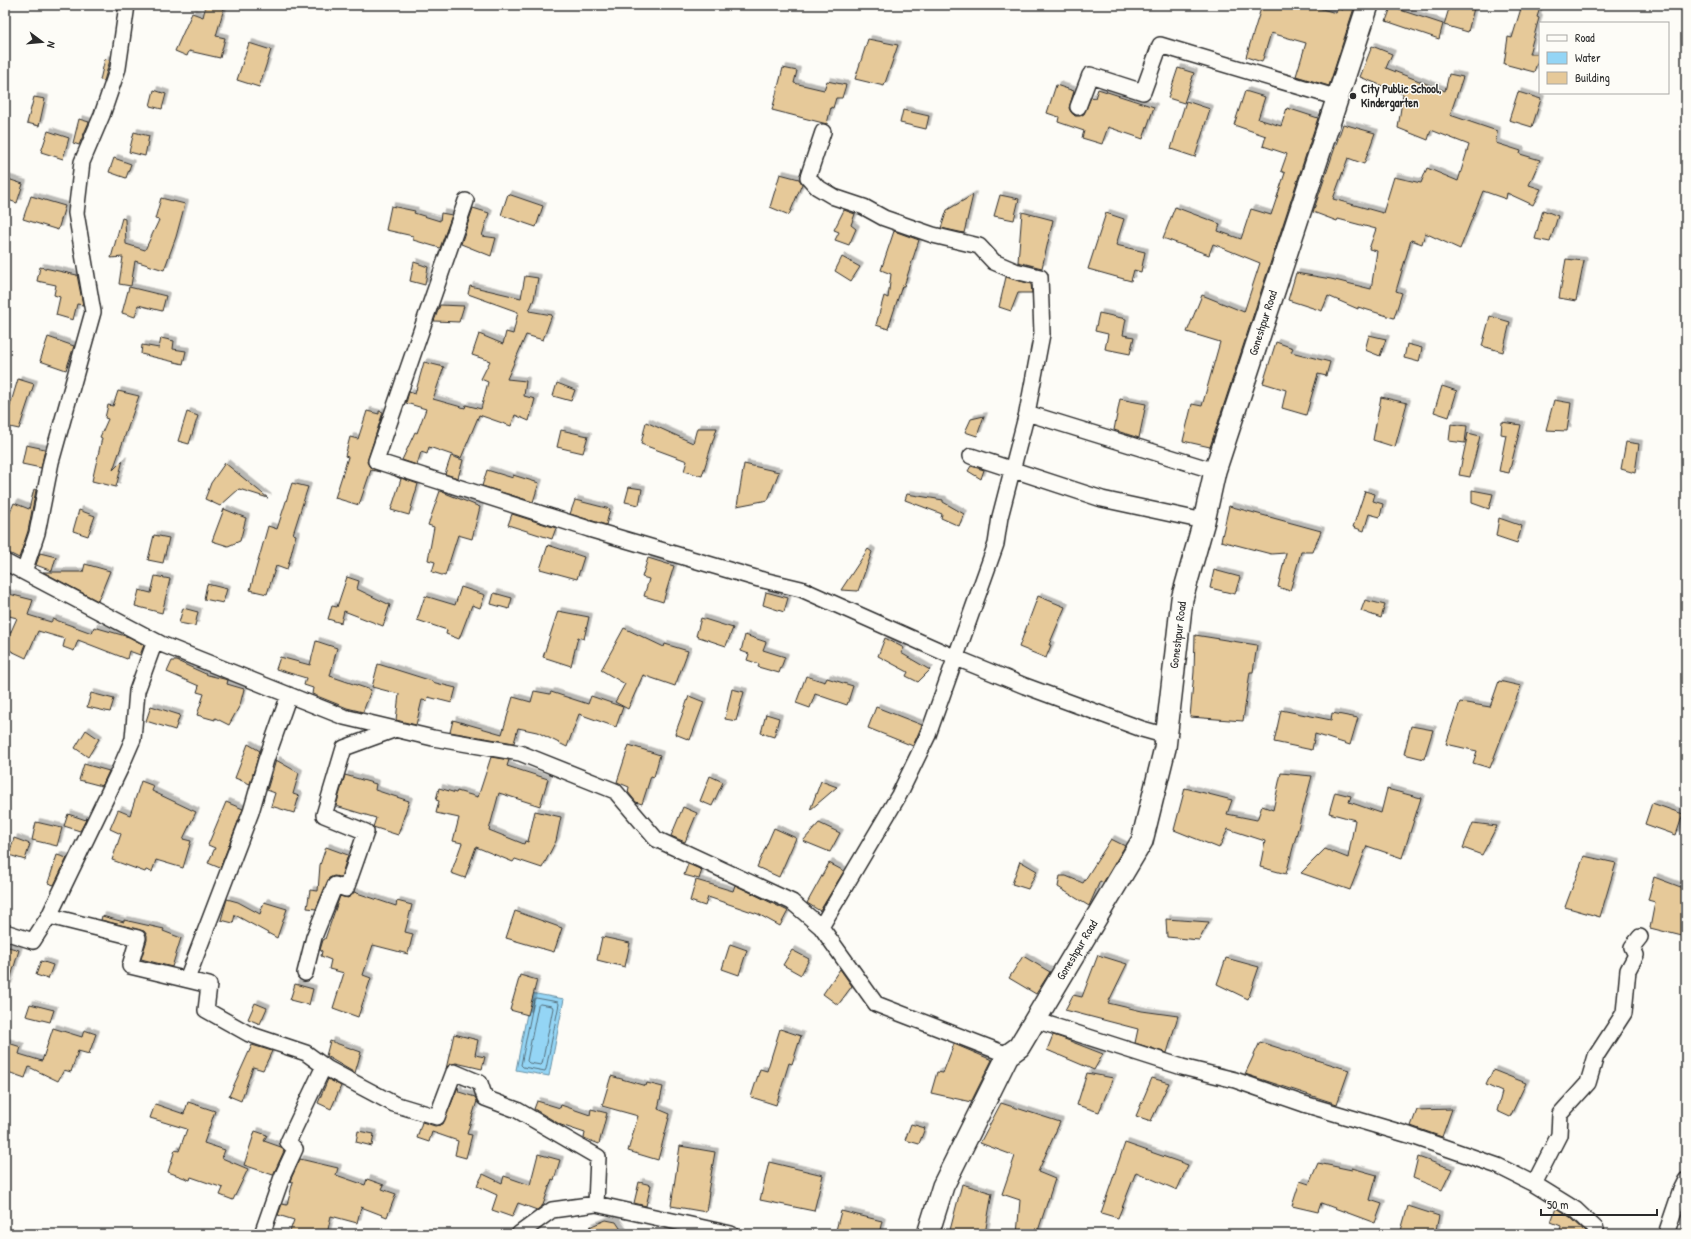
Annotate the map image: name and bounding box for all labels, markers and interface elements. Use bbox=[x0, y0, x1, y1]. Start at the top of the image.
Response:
north arrow bbox=[22, 22, 62, 62]
legend bbox=[1539, 22, 1669, 94]
text: Road bbox=[1575, 29, 1595, 46]
text: N bbox=[44, 40, 59, 50]
text: Water bbox=[1575, 49, 1601, 66]
text: Building bbox=[1575, 69, 1610, 86]
place label: City Public School, Kindergarten bbox=[1361, 80, 1442, 112]
marker: City Public School, Kindergarten bbox=[1348, 91, 1358, 101]
street label: Goneshpur Road bbox=[1244, 288, 1281, 358]
street label: Goneshpur Road bbox=[1165, 600, 1190, 669]
street label: Goneshpur Road bbox=[1052, 916, 1101, 983]
scale bar bbox=[1541, 1191, 1657, 1217]
text: 50 m bbox=[1547, 1196, 1568, 1213]

